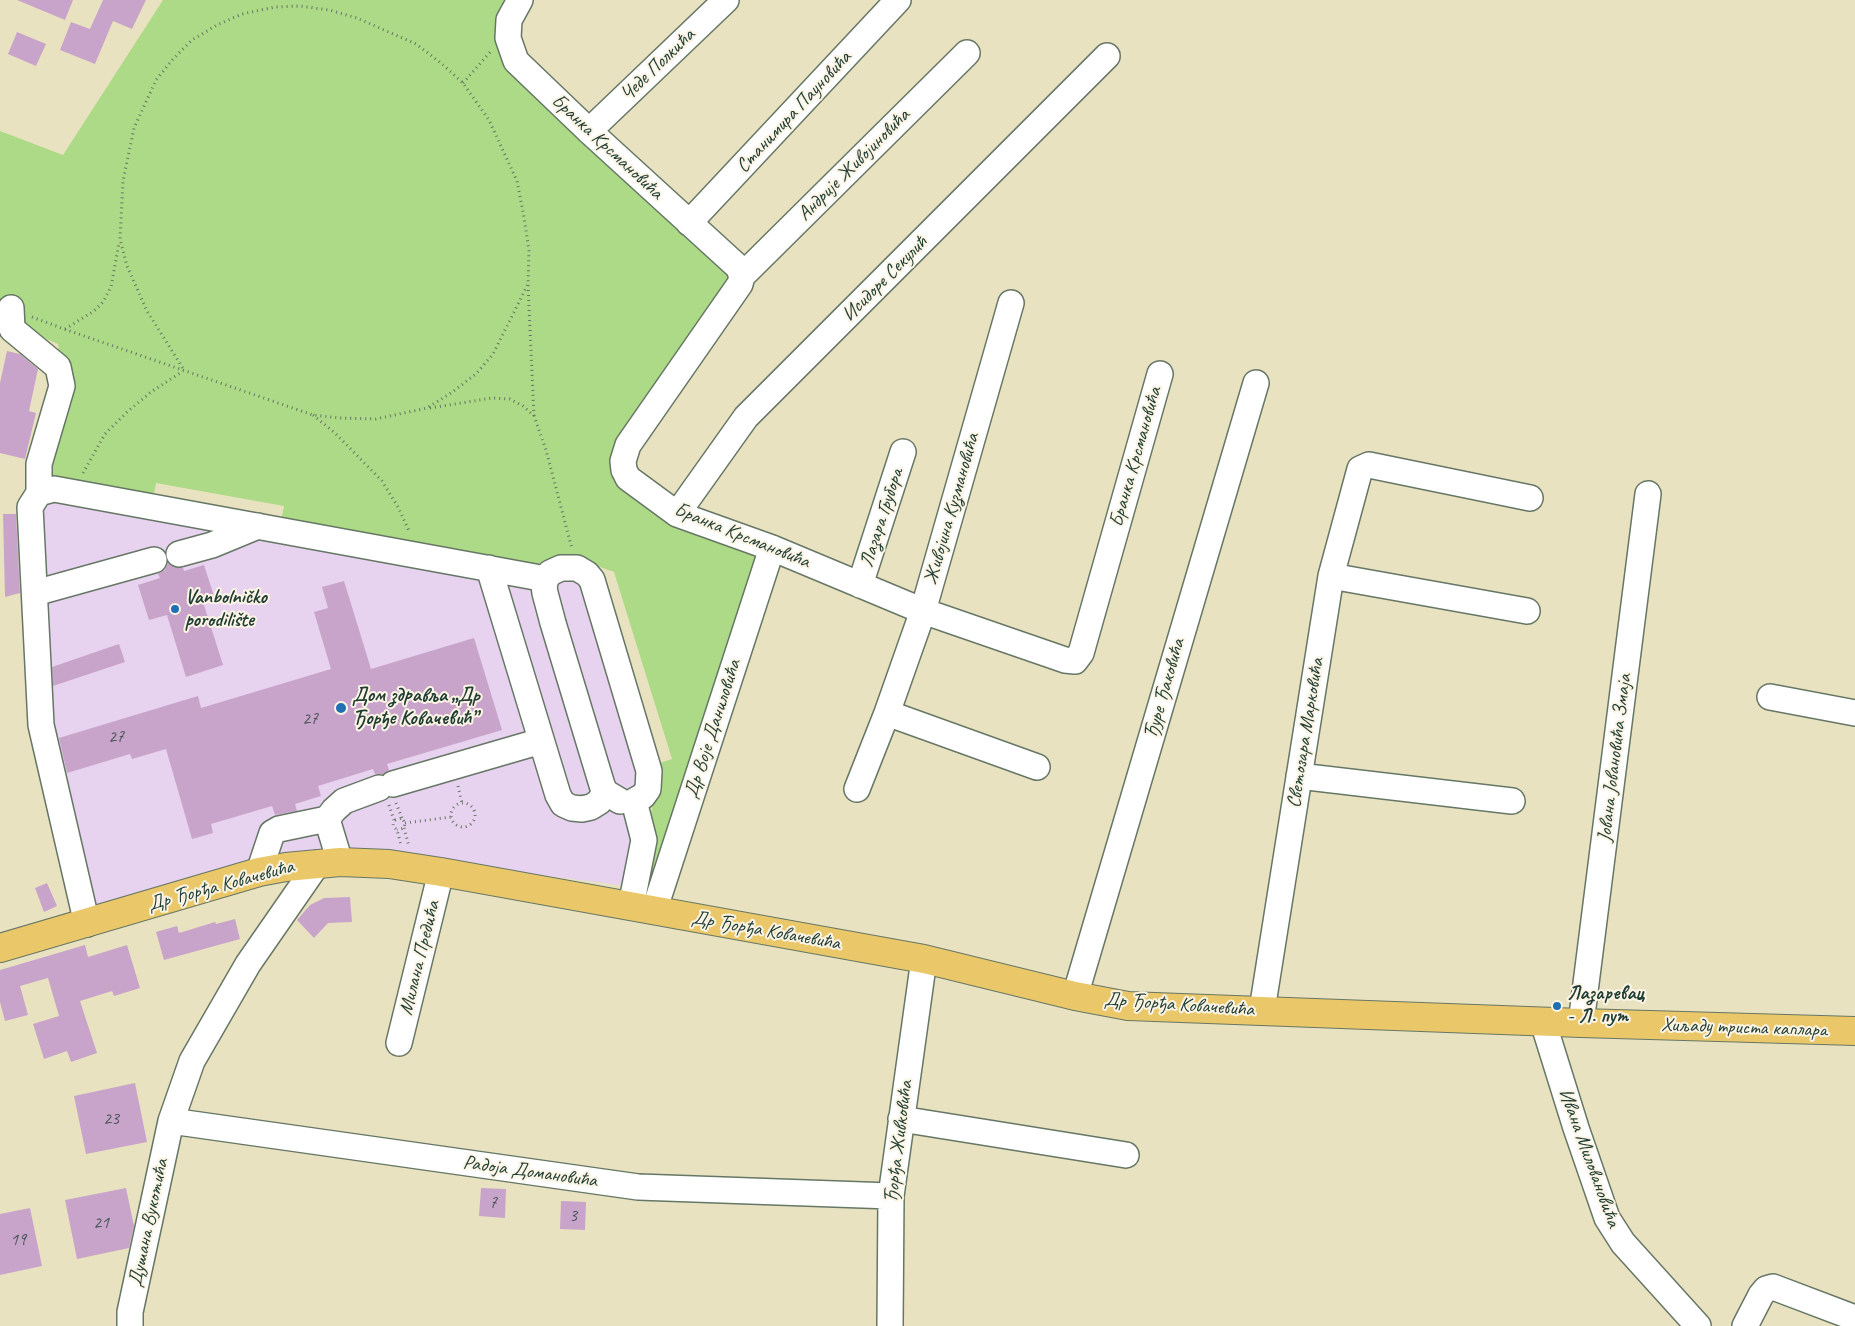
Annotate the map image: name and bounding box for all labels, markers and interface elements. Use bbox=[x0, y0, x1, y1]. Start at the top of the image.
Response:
street label: Чеде Полкића bbox=[616, 24, 700, 106]
street label: Станимира Пауновића bbox=[731, 46, 857, 178]
street label: Бранка Крсмановића bbox=[546, 89, 668, 205]
street label: Андрије Живојиновића bbox=[793, 104, 915, 226]
street label: Исидоре Секулић bbox=[837, 231, 933, 327]
street label: Бранка Крсмановића bbox=[1105, 384, 1167, 530]
street label: Живојина Кузмановића bbox=[919, 431, 985, 587]
street label: Лазара Грубора bbox=[855, 466, 909, 570]
street label: Бранка Крсмановића bbox=[671, 498, 813, 574]
place label: Vanbolničko porodilište bbox=[185, 586, 267, 633]
marker: Vanbolničko porodilište bbox=[169, 603, 181, 615]
street label: Ђуре Ђаковића bbox=[1139, 636, 1191, 742]
street label: Светозара Марковића bbox=[1282, 656, 1330, 810]
street label: Др Воје Даниловића bbox=[679, 657, 747, 801]
street label: Јована Јовановића Змаја bbox=[1593, 673, 1637, 843]
place label: Дом здравља „Др Ђорђе Ковачевић” bbox=[352, 684, 480, 731]
marker: Дом здравља „Др Ђорђе Ковачевић” bbox=[334, 701, 348, 715]
house number: 27 bbox=[302, 708, 318, 730]
house number: 27 bbox=[108, 726, 124, 748]
street label: Др Ђорђа Ковачевића bbox=[145, 855, 297, 917]
street label: Милана Предића bbox=[394, 898, 446, 1018]
street label: Др Ђорђа Ковачевића bbox=[690, 906, 842, 956]
place label: Лазаревац - Л. пут bbox=[1567, 982, 1644, 1029]
street label: Др Ђорђа Ковачевића bbox=[1103, 988, 1255, 1022]
marker: Лазаревац - Л. пут bbox=[1551, 1000, 1563, 1012]
street label: Хиљаду триста каплара bbox=[1661, 1013, 1827, 1043]
street label: Ђорђа Живковића bbox=[880, 1079, 918, 1205]
street label: Ивана Миловановића bbox=[1553, 1085, 1625, 1231]
house number: 23 bbox=[103, 1108, 119, 1130]
street label: Радоја Домановића bbox=[462, 1151, 598, 1193]
street label: Душана Вукотића bbox=[124, 1157, 174, 1289]
house number: 7 bbox=[489, 1192, 497, 1214]
house number: 3 bbox=[569, 1205, 577, 1227]
house number: 21 bbox=[93, 1212, 109, 1234]
house number: 19 bbox=[10, 1229, 26, 1251]

